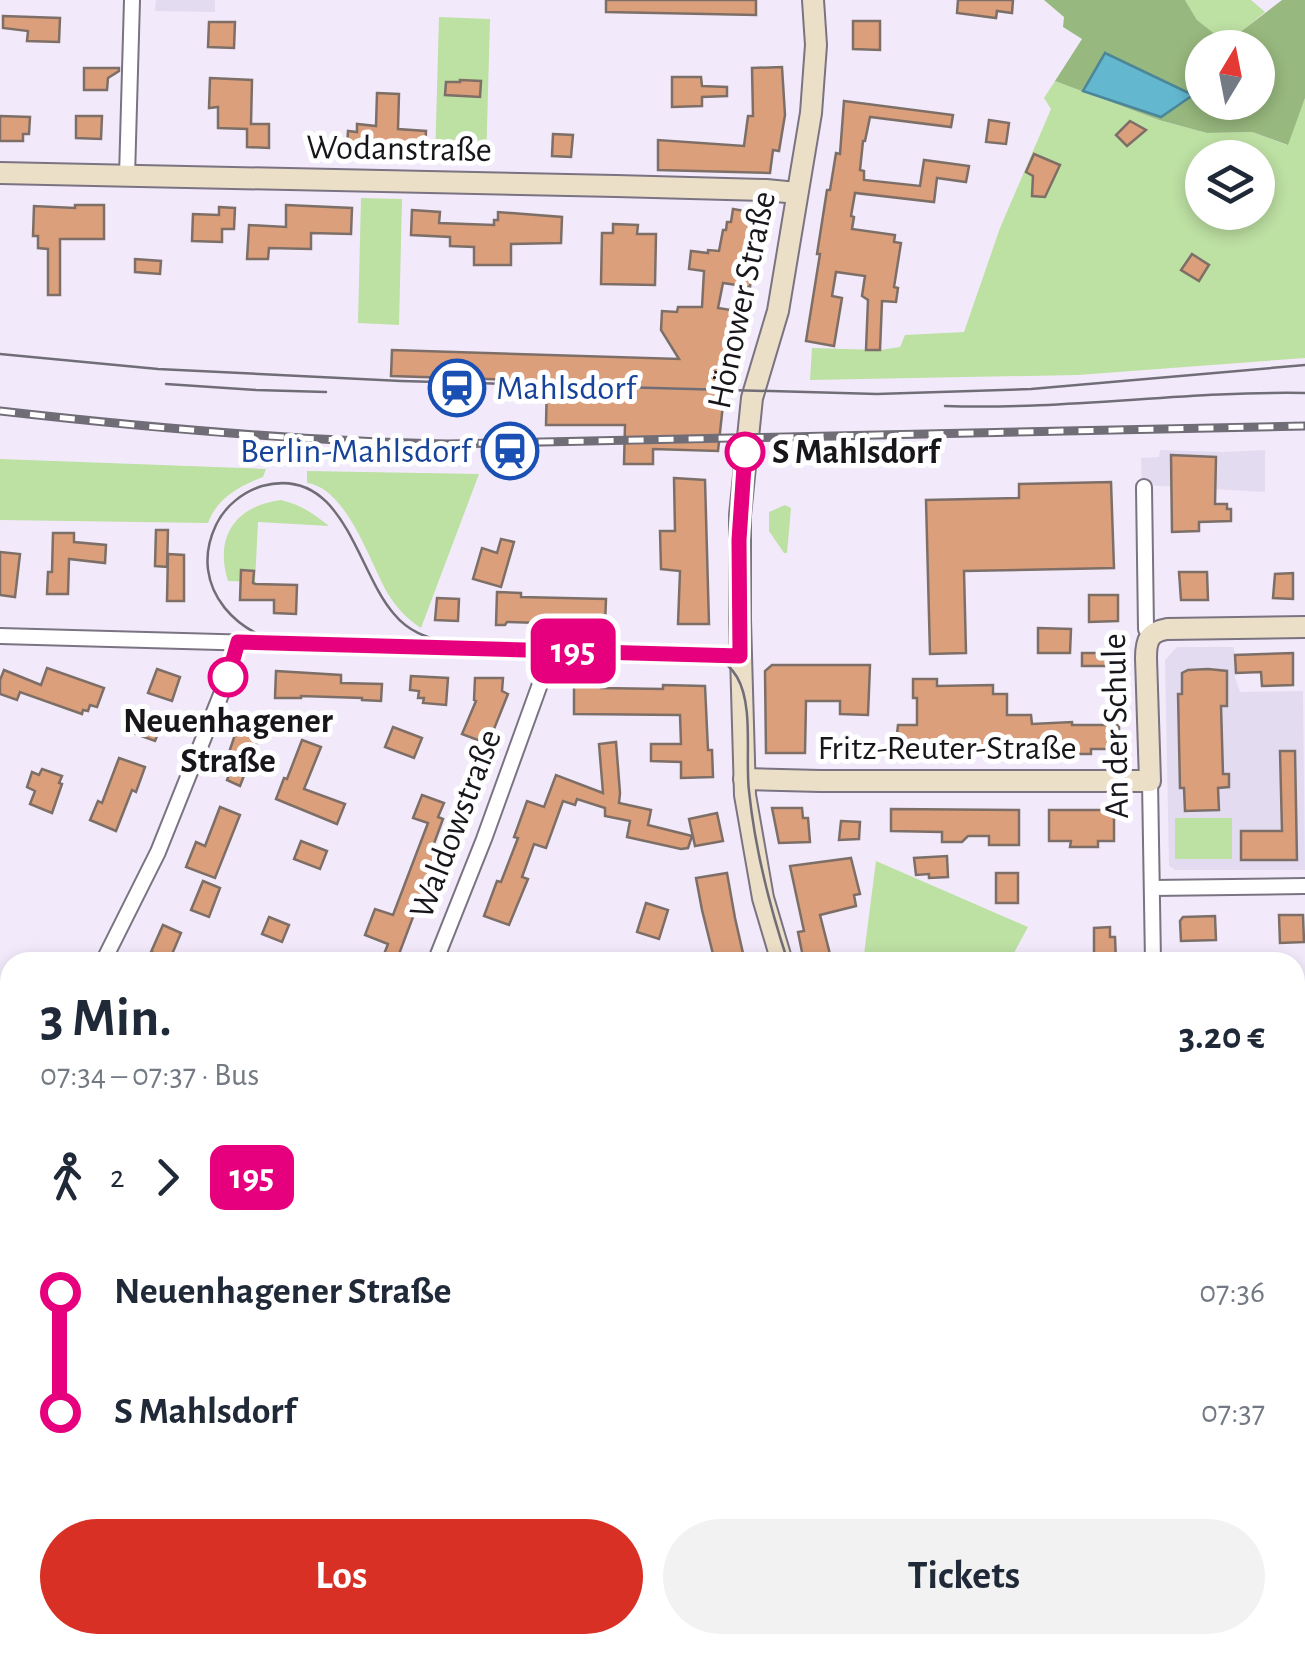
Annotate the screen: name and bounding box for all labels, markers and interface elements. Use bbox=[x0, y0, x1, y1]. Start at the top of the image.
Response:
north arrow bbox=[1185, 30, 1275, 120]
map controls bbox=[1185, 30, 1275, 230]
street label: Wodanstraße bbox=[306, 130, 492, 168]
button: layers bbox=[1185, 140, 1275, 230]
street label: Hönower Straße bbox=[702, 188, 782, 412]
station icon: Mahlsdorf bbox=[427, 358, 487, 418]
place label: Mahlsdorf bbox=[496, 371, 639, 406]
station icon: Berlin-Mahlsdorf bbox=[480, 421, 540, 481]
marker: S Mahlsdorf bbox=[726, 433, 764, 471]
place label: Berlin-Mahlsdorf bbox=[240, 434, 473, 469]
place label: S Mahlsdorf bbox=[772, 435, 942, 470]
line badge: 195 bbox=[516, 618, 630, 684]
street label: An der Schule bbox=[1097, 633, 1135, 819]
text: 195 bbox=[551, 634, 595, 669]
marker: Neuenhagener Straße bbox=[209, 658, 247, 696]
place label: Neuenhagener Straße bbox=[123, 704, 333, 779]
street label: Waldowstraße bbox=[404, 725, 508, 923]
street label: Fritz-Reuter-Straße bbox=[817, 731, 1077, 766]
text: 3 Min. bbox=[40, 991, 172, 1046]
text: 3.20 € bbox=[1179, 1018, 1265, 1056]
text: 07:34 – 07:37 · Bus bbox=[40, 1059, 259, 1091]
icon: walk bbox=[40, 1150, 95, 1205]
icon: forward bbox=[140, 1150, 195, 1205]
text: 195 bbox=[230, 1160, 274, 1195]
text: 2 bbox=[110, 1161, 125, 1193]
text: Neuenhagener Straße bbox=[114, 1273, 451, 1311]
text: 07:36 bbox=[1199, 1276, 1265, 1308]
text: S Mahlsdorf bbox=[114, 1393, 296, 1431]
text: 07:37 bbox=[1201, 1396, 1265, 1428]
button: Los bbox=[40, 1519, 643, 1634]
button: Tickets bbox=[663, 1519, 1265, 1634]

